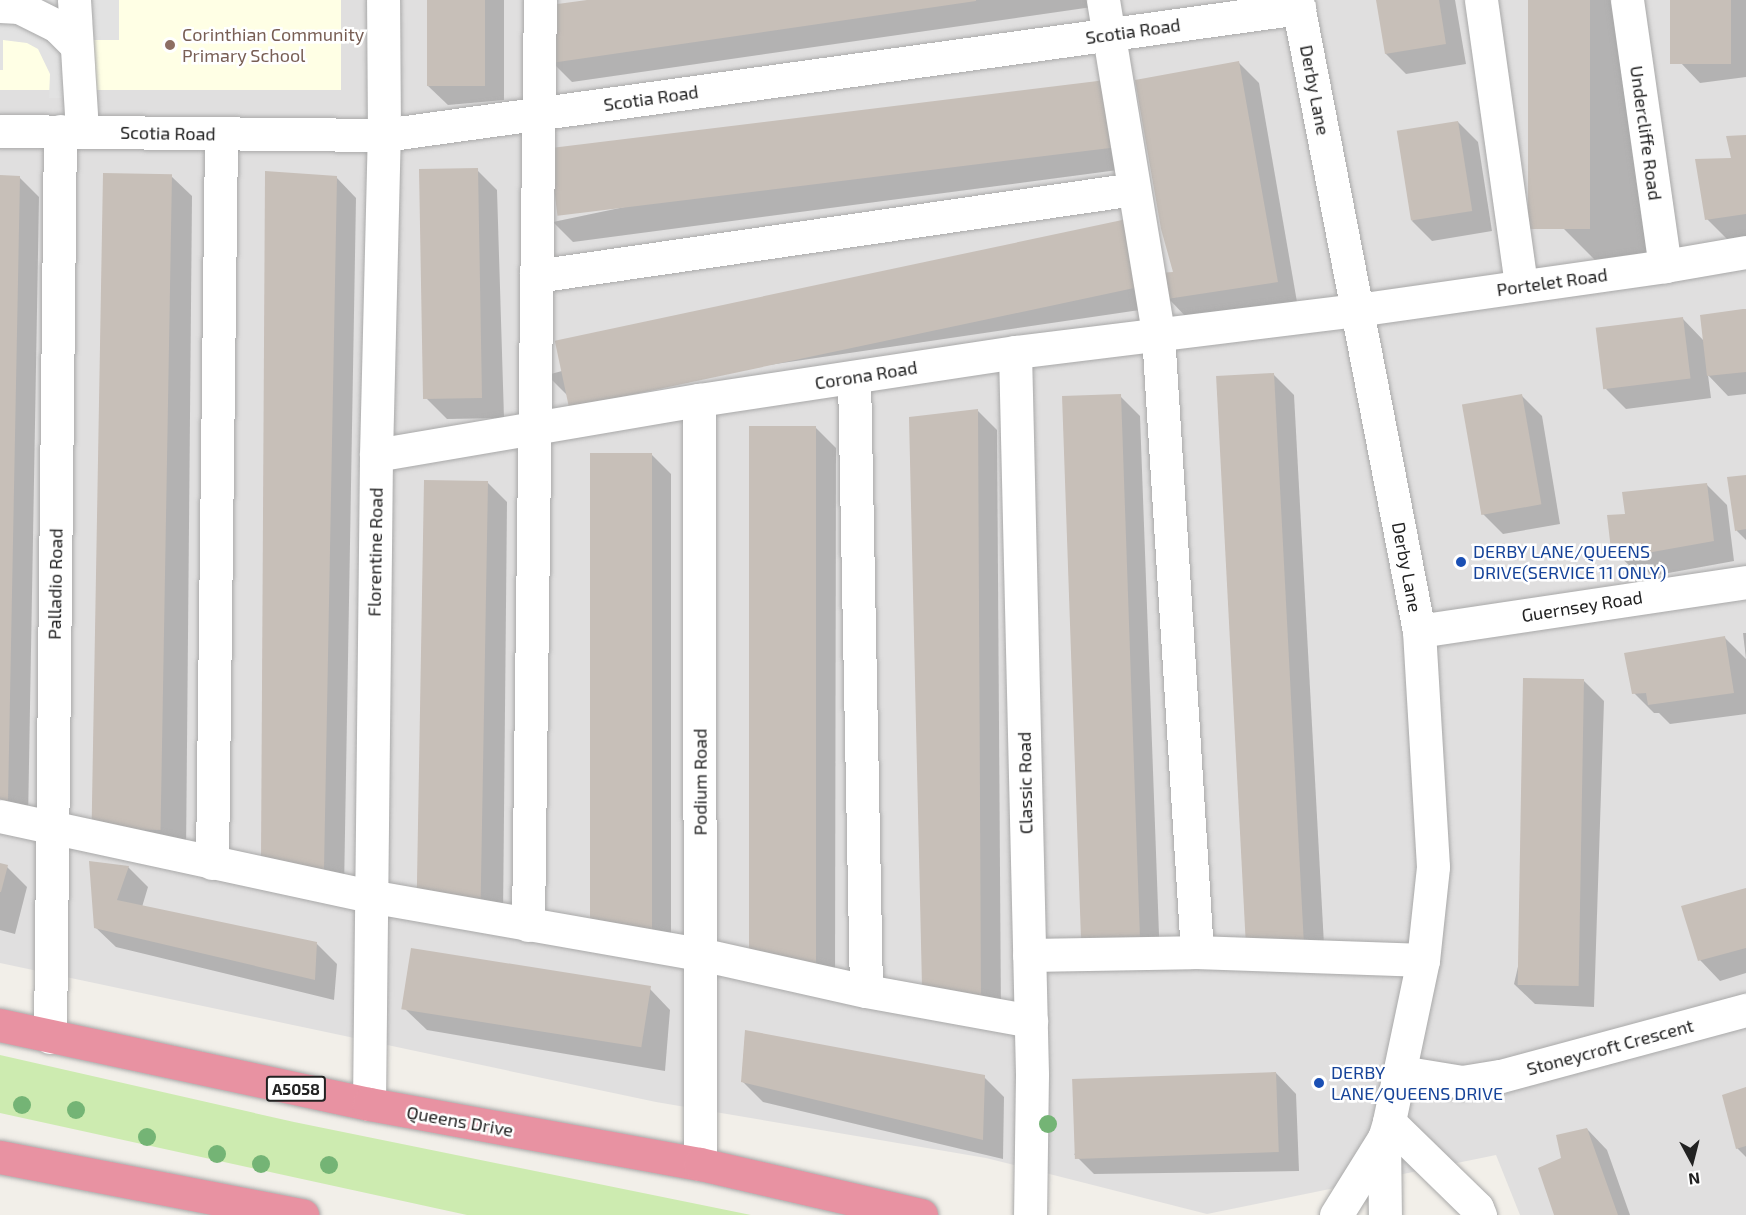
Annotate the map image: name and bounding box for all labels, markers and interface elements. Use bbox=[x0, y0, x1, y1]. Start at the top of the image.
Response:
street label: Scotia Road bbox=[1084, 14, 1182, 48]
place label: Corinthian Community Primary School bbox=[182, 24, 364, 66]
marker: Corinthian Community Primary School bbox=[163, 38, 177, 52]
street label: Derby Lane bbox=[1296, 43, 1334, 137]
street label: Undercliffe Road bbox=[1626, 64, 1666, 202]
street label: Scotia Road bbox=[602, 81, 700, 115]
street label: Scotia Road bbox=[120, 121, 216, 145]
street label: Portelet Road bbox=[1495, 264, 1609, 300]
street label: Corona Road bbox=[813, 356, 919, 394]
street label: Florentine Road bbox=[363, 487, 387, 617]
street label: Derby Lane bbox=[1388, 520, 1426, 614]
street label: Palladio Road bbox=[43, 528, 67, 640]
place label: DERBY LANE/QUEENS DRIVE(SERVICE 11 ONLY) bbox=[1473, 541, 1666, 584]
marker: DERBY LANE/QUEENS DRIVE(SERVICE 11 ONLY) bbox=[1454, 555, 1468, 569]
street label: Guernsey Road bbox=[1520, 586, 1644, 626]
street label: Podium Road bbox=[689, 728, 711, 836]
street label: Classic Road bbox=[1013, 732, 1037, 834]
street label: Stoneycroft Crescent bbox=[1524, 1014, 1696, 1080]
place label: DERBY LANE/QUEENS DRIVE bbox=[1331, 1062, 1503, 1104]
road number: A5058 bbox=[264, 1076, 328, 1102]
marker: DERBY LANE/QUEENS DRIVE bbox=[1312, 1076, 1326, 1090]
street label: Queens Drive bbox=[405, 1101, 515, 1141]
north arrow bbox=[1662, 1131, 1722, 1191]
text: N bbox=[1687, 1169, 1701, 1189]

